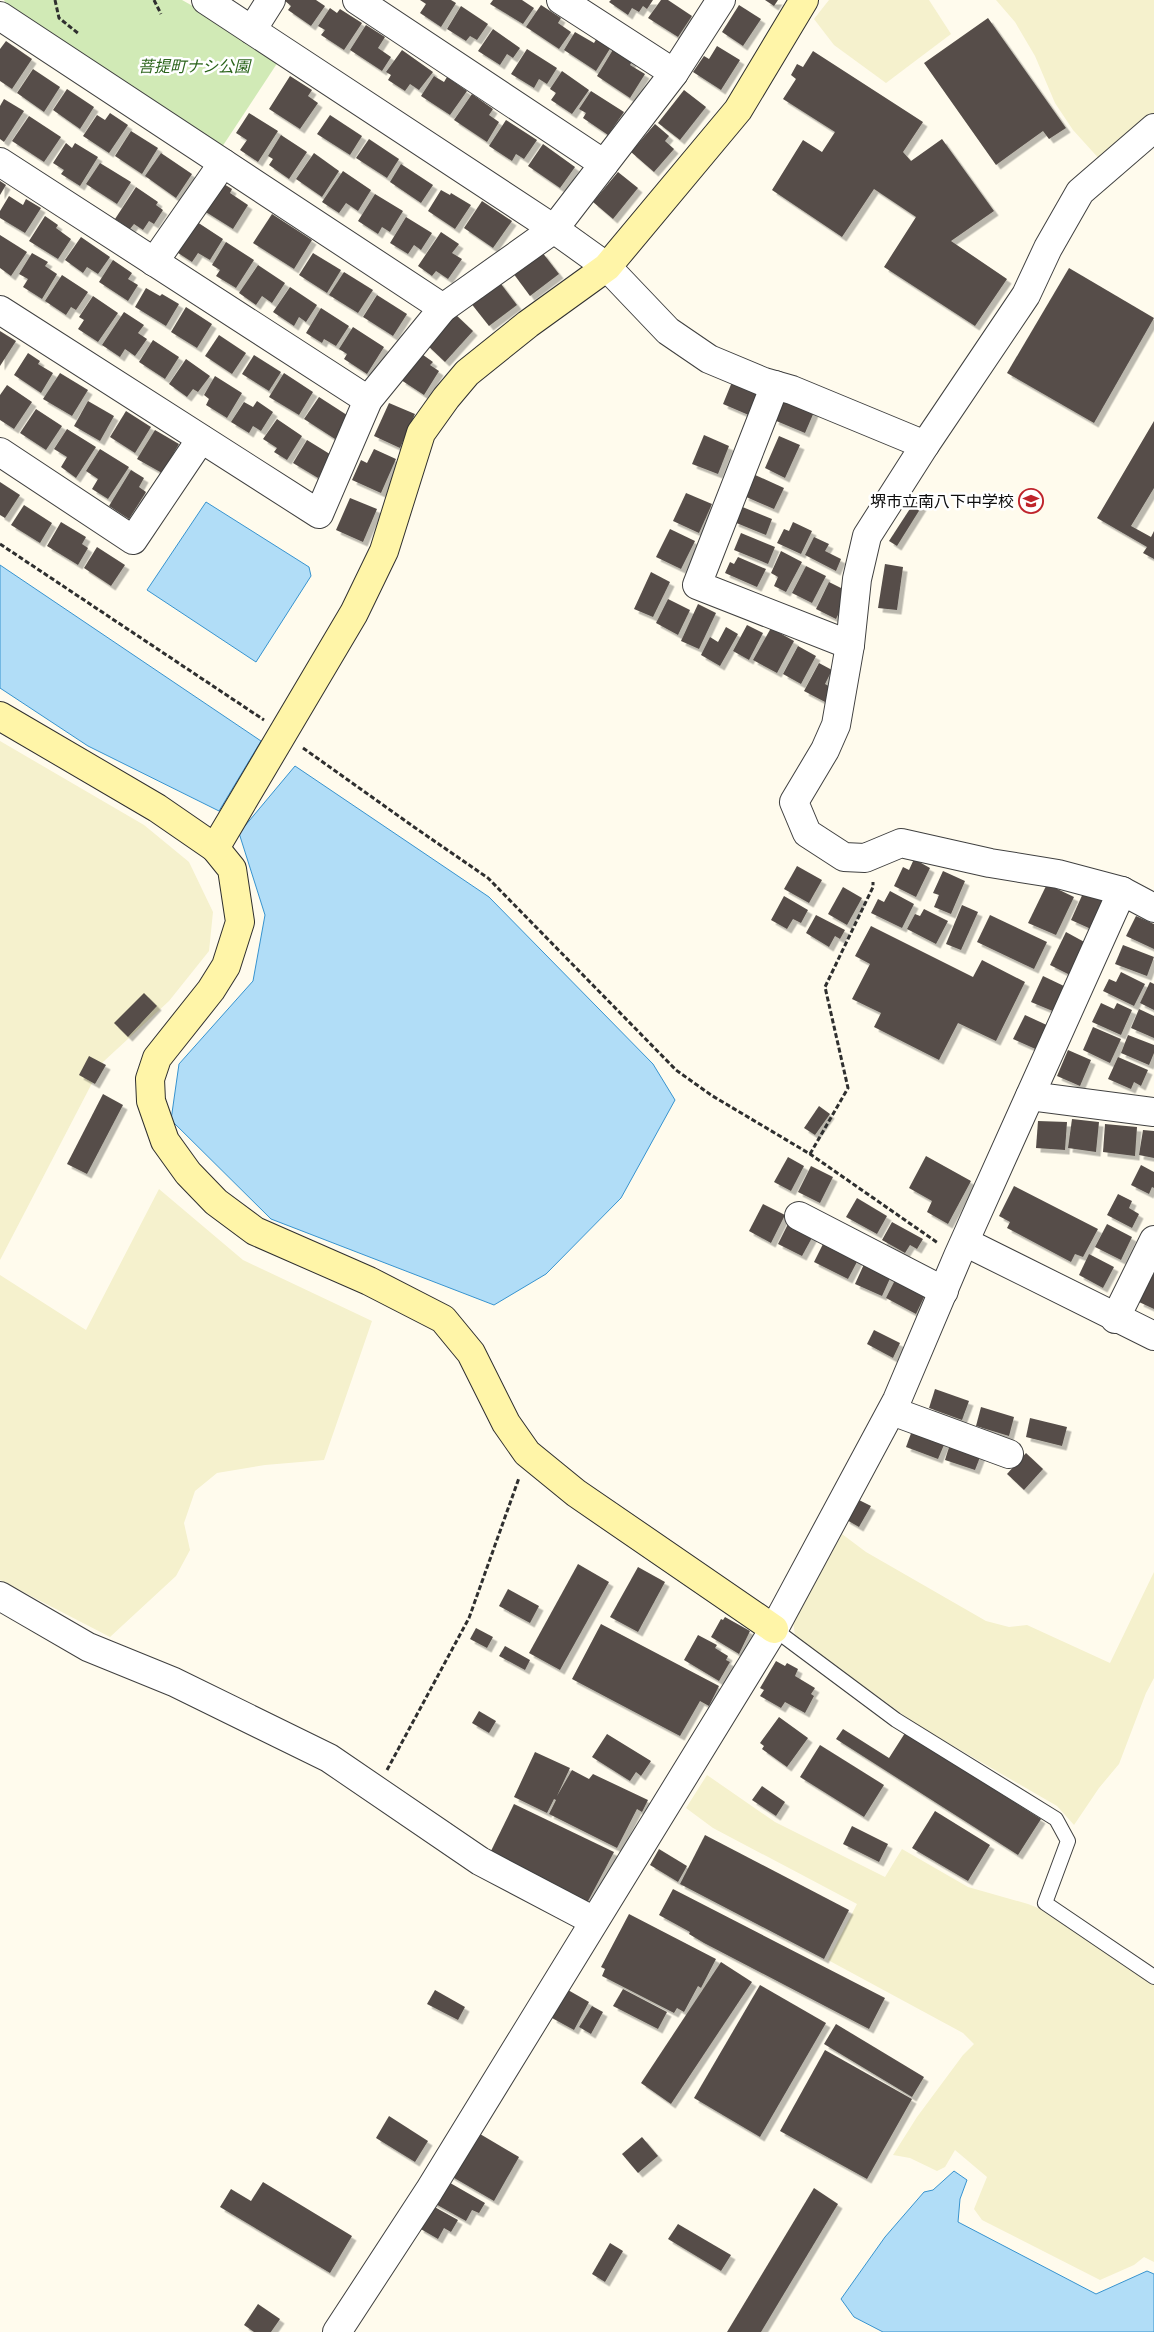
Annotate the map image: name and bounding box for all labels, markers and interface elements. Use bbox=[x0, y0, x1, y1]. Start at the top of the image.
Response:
park label: 菩提町ナシ公園 bbox=[138, 57, 252, 76]
school or university icon: 堺市立南八下中学校 bbox=[1018, 488, 1044, 514]
place label: 堺市立南八下中学校 bbox=[870, 492, 1014, 511]

